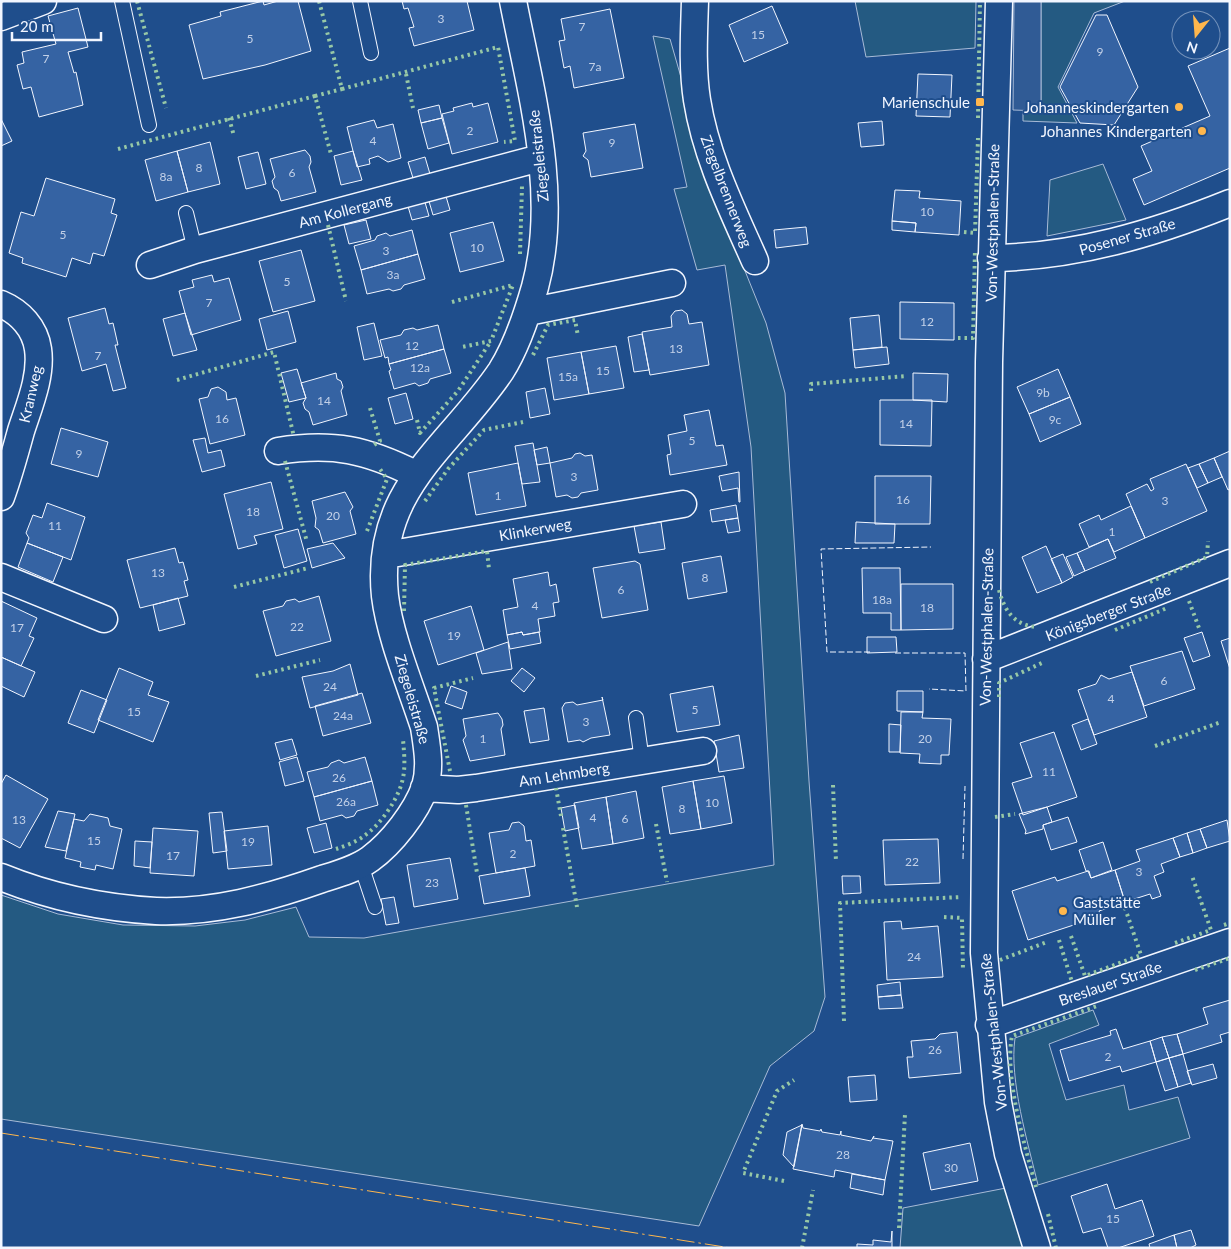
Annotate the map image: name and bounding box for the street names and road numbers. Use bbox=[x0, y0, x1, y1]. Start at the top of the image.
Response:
street label: Ziegeleistraße bbox=[524, 109, 552, 203]
street label: Ziegelbrennerweg bbox=[697, 132, 757, 250]
street label: Von-Westphalen-Straße bbox=[982, 144, 1002, 302]
street label: Am Kollergang bbox=[296, 189, 394, 231]
street label: Posener Straße bbox=[1077, 214, 1177, 258]
street label: Kranweg bbox=[15, 363, 45, 425]
street label: Klinkerweg bbox=[497, 514, 573, 544]
street label: Von-Westphalen-Straße bbox=[976, 548, 996, 706]
street label: Königsberger Straße bbox=[1043, 580, 1173, 644]
street label: Ziegeleistraße bbox=[392, 652, 434, 746]
street label: Am Lehmberg bbox=[517, 758, 611, 790]
street label: Von-Westphalen-Straße bbox=[976, 952, 1010, 1111]
street label: Breslauer Straße bbox=[1056, 957, 1164, 1009]

